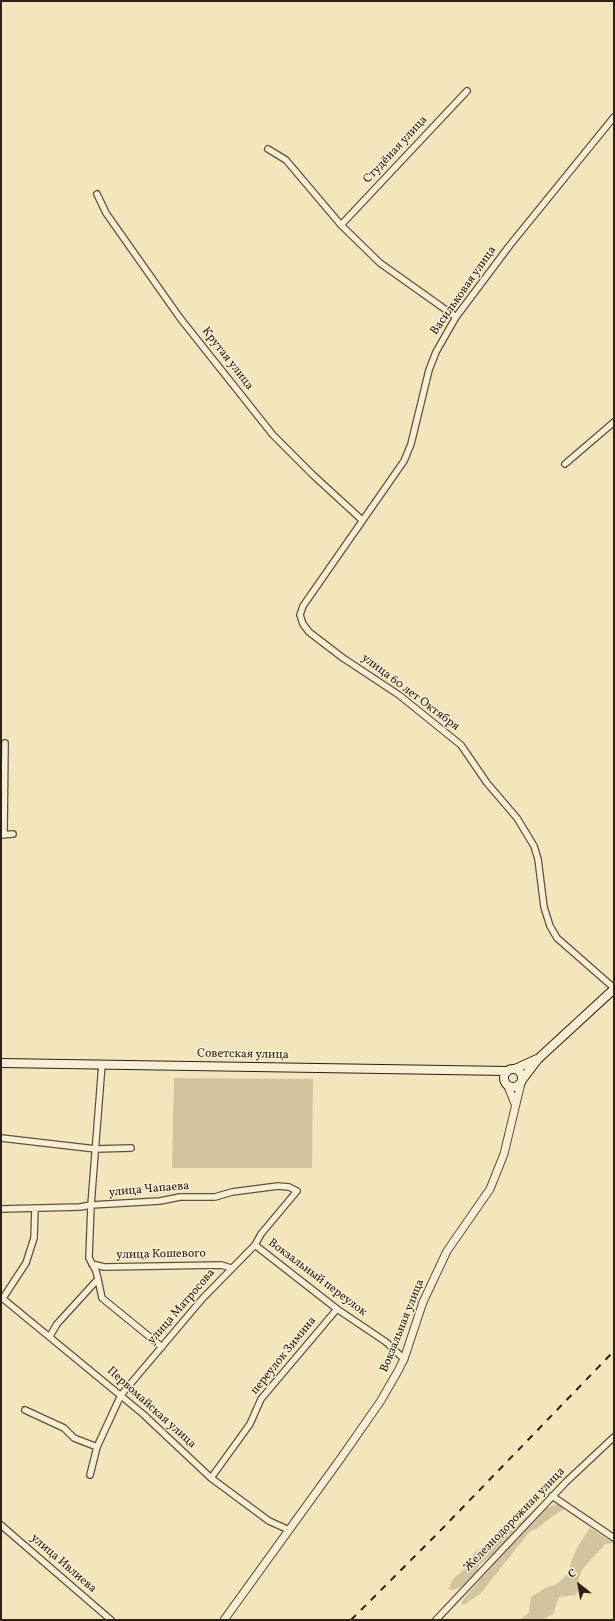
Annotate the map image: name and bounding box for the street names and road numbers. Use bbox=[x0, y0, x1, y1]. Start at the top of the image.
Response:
street label: Студёная улица bbox=[361, 113, 431, 187]
street label: Васильковая улица bbox=[428, 244, 500, 338]
street label: Крутая улица bbox=[198, 325, 256, 393]
street label: улица 60 лет Октября bbox=[358, 651, 462, 735]
street label: Советская улица bbox=[197, 1047, 289, 1063]
street label: улица Чапаева bbox=[108, 1179, 190, 1201]
street label: Вокзальный переулок bbox=[265, 1236, 369, 1320]
street label: улица Кошевого bbox=[116, 1247, 206, 1263]
street label: улица Матросова bbox=[145, 1266, 219, 1348]
street label: Вокзальная улица bbox=[378, 1277, 428, 1375]
street label: переулок Зимина bbox=[248, 1314, 320, 1398]
street label: Первомайская улица bbox=[103, 1364, 199, 1452]
street label: Железнодорожная улица bbox=[462, 1465, 568, 1575]
street label: улица Ивлиева bbox=[27, 1531, 99, 1597]

